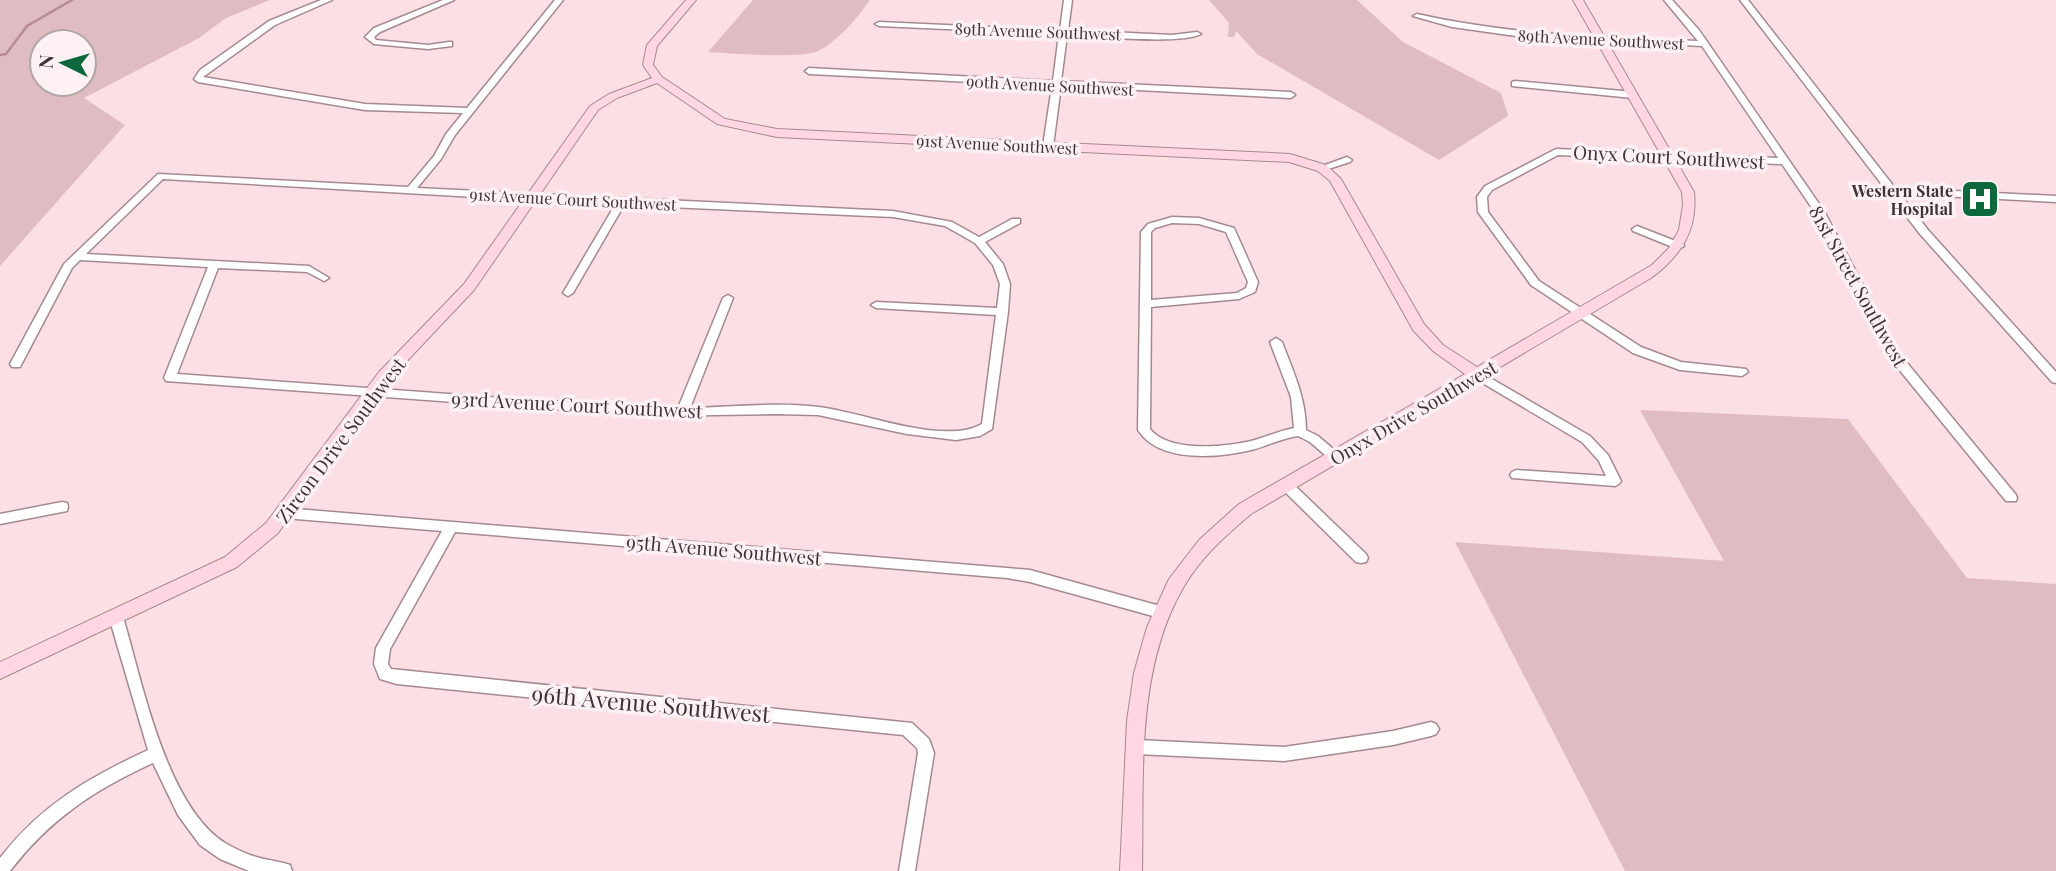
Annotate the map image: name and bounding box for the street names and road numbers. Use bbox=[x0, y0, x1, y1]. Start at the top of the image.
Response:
street label: 89th Avenue Southwest bbox=[954, 18, 1122, 44]
street label: 89th Avenue Southwest bbox=[1517, 24, 1685, 54]
street label: 90th Avenue Southwest bbox=[966, 70, 1135, 100]
street label: 91st Avenue Southwest bbox=[916, 129, 1079, 159]
street label: Onyx Court Southwest bbox=[1572, 138, 1766, 174]
street label: 91st Avenue Court Southwest bbox=[469, 183, 677, 215]
street label: 81st Street Southwest bbox=[1804, 201, 1914, 372]
street label: Zircon Drive Southwest bbox=[269, 352, 411, 528]
street label: Onyx Drive Southwest bbox=[1325, 353, 1502, 471]
street label: 93rd Avenue Court Southwest bbox=[451, 384, 704, 424]
street label: 95th Avenue Southwest bbox=[625, 528, 823, 571]
street label: 96th Avenue Southwest bbox=[530, 677, 772, 729]

